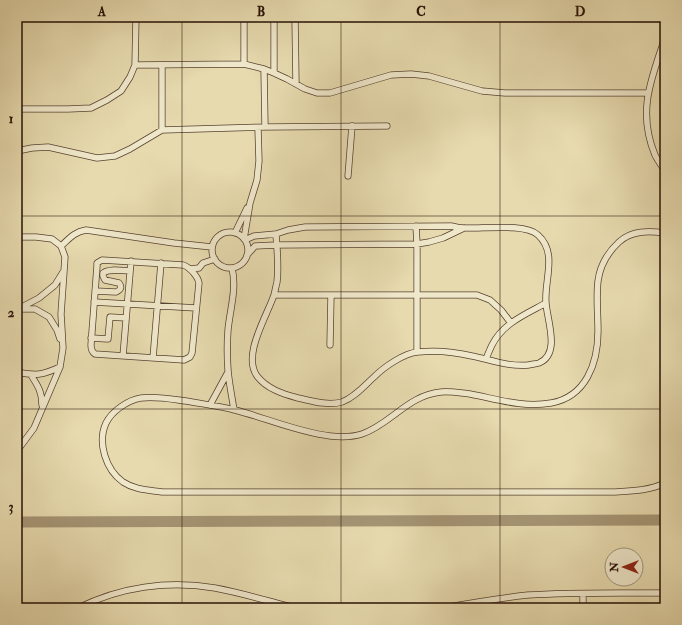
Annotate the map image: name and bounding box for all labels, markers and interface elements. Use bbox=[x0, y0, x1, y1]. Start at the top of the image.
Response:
text: A bbox=[97, 4, 107, 20]
text: B bbox=[257, 4, 265, 20]
text: C bbox=[416, 4, 426, 20]
text: D bbox=[575, 4, 586, 20]
text: 1 bbox=[9, 111, 14, 127]
text: 2 bbox=[8, 305, 15, 321]
text: 3 bbox=[9, 499, 14, 515]
north arrow bbox=[604, 547, 644, 587]
text: N bbox=[608, 561, 621, 573]

